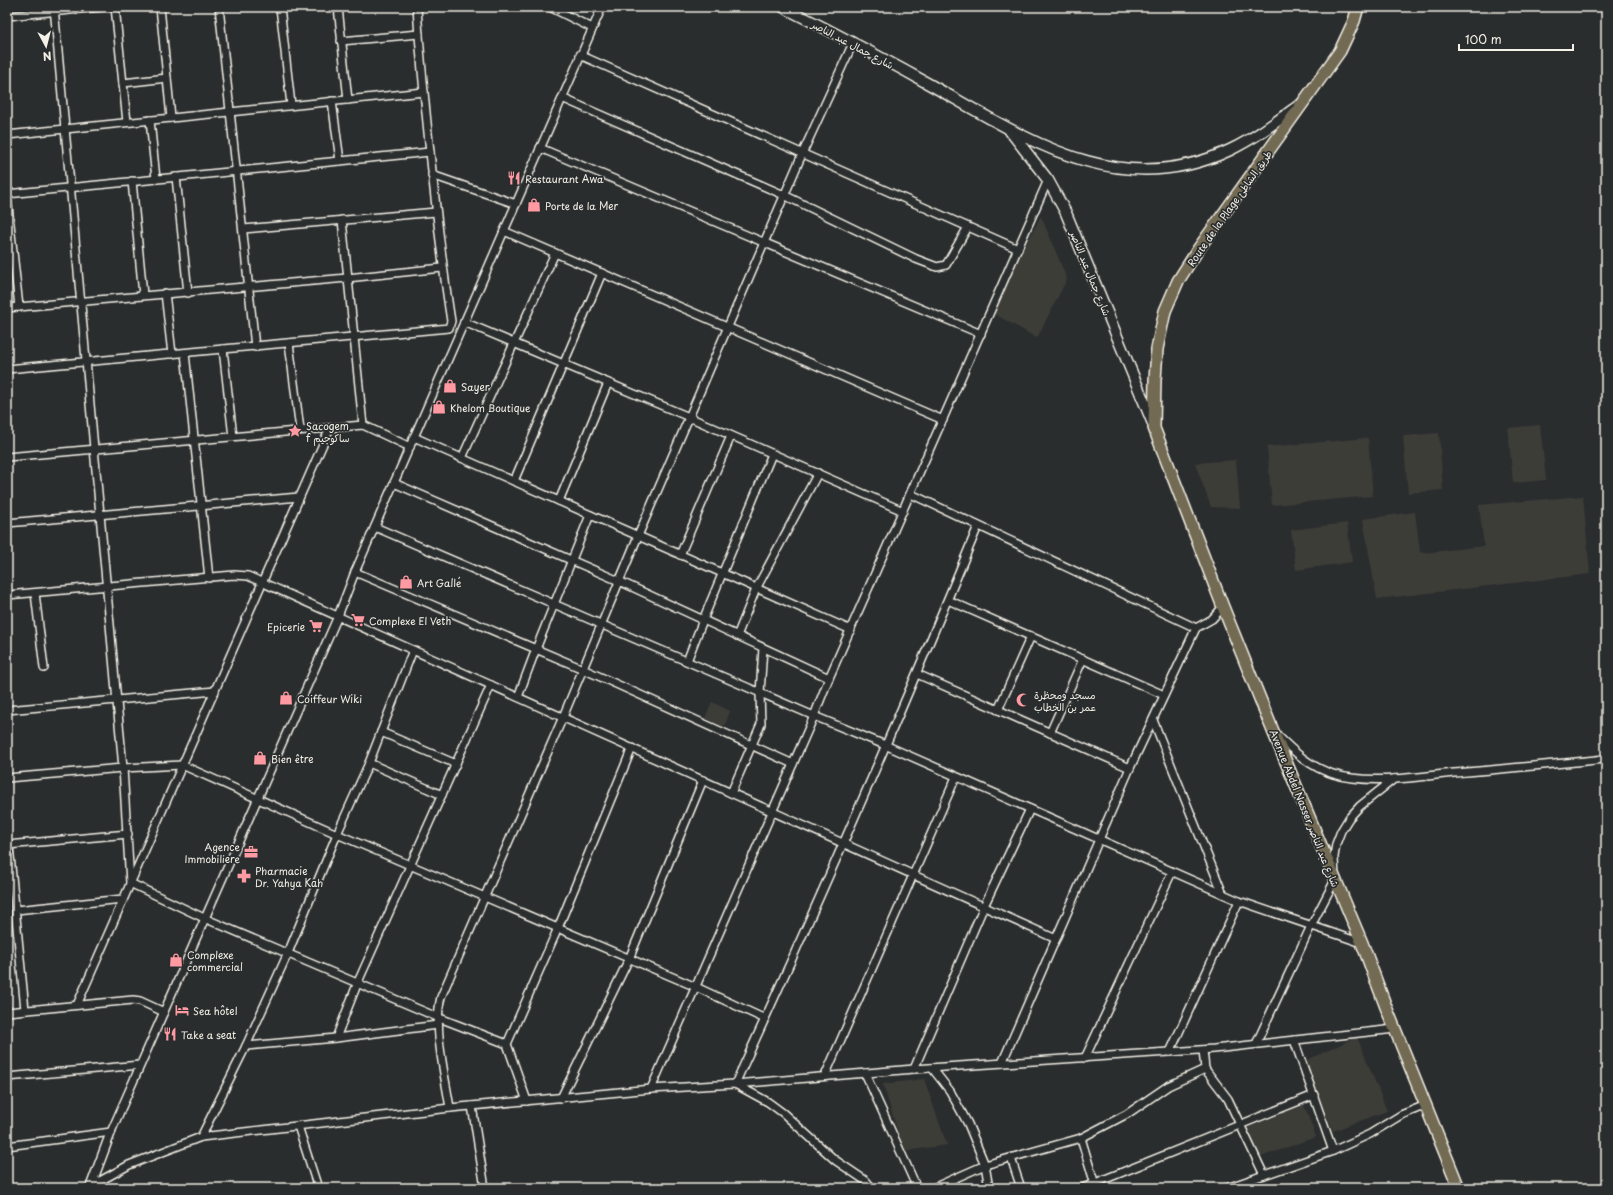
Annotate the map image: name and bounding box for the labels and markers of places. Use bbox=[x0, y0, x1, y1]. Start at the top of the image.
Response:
restaurant icon: Restaurant Awa bbox=[506, 170, 522, 186]
place label: Restaurant Awa bbox=[525, 171, 604, 186]
shop icon: Porte de la Mer bbox=[526, 197, 542, 213]
place label: Porte de la Mer bbox=[545, 198, 619, 213]
shop icon: Sayer bbox=[442, 378, 458, 394]
place label: Sayer bbox=[461, 379, 490, 394]
shop icon: Khelom Boutique bbox=[431, 399, 447, 415]
place label: Khelom Boutique bbox=[450, 400, 531, 415]
place label: Sacogem f ساكوجيم bbox=[306, 418, 350, 446]
place icon: Sacogem f ساكوجيم bbox=[287, 423, 303, 439]
shop icon: Art Gallé bbox=[398, 574, 414, 590]
place label: Art Gallé bbox=[417, 575, 462, 590]
supermarket icon: Complexe El Veth bbox=[350, 612, 366, 628]
place label: Complexe El Veth bbox=[369, 613, 451, 628]
supermarket icon: Epicerie bbox=[308, 618, 324, 634]
place label: Epicerie bbox=[267, 619, 305, 634]
place label: مسجد ومحظرة عمر بن الخطاب bbox=[1034, 687, 1096, 714]
shop icon: Coiffeur Wiki bbox=[278, 690, 294, 706]
place label: Coiffeur Wiki bbox=[297, 691, 362, 706]
mosque icon: مسجد ومحظرة عمر بن الخطاب bbox=[1015, 692, 1031, 708]
shop icon: Bien être bbox=[252, 750, 268, 766]
place label: Bien être bbox=[271, 751, 314, 766]
place label: Agence Immobiliere bbox=[185, 839, 241, 866]
office icon: Agence Immobiliere bbox=[243, 844, 259, 860]
place label: Pharmacie Dr. Yahya Kah bbox=[255, 863, 323, 891]
pharmacy icon: Pharmacie Dr. Yahya Kah bbox=[236, 868, 252, 884]
place label: Complexe commercial bbox=[187, 947, 243, 974]
shop icon: Complexe commercial bbox=[168, 952, 184, 968]
hotel icon: Sea hôtel bbox=[174, 1002, 190, 1018]
place label: Sea hôtel bbox=[193, 1003, 238, 1018]
restaurant icon: Take a seat bbox=[162, 1026, 178, 1042]
place label: Take a seat bbox=[181, 1027, 236, 1042]

